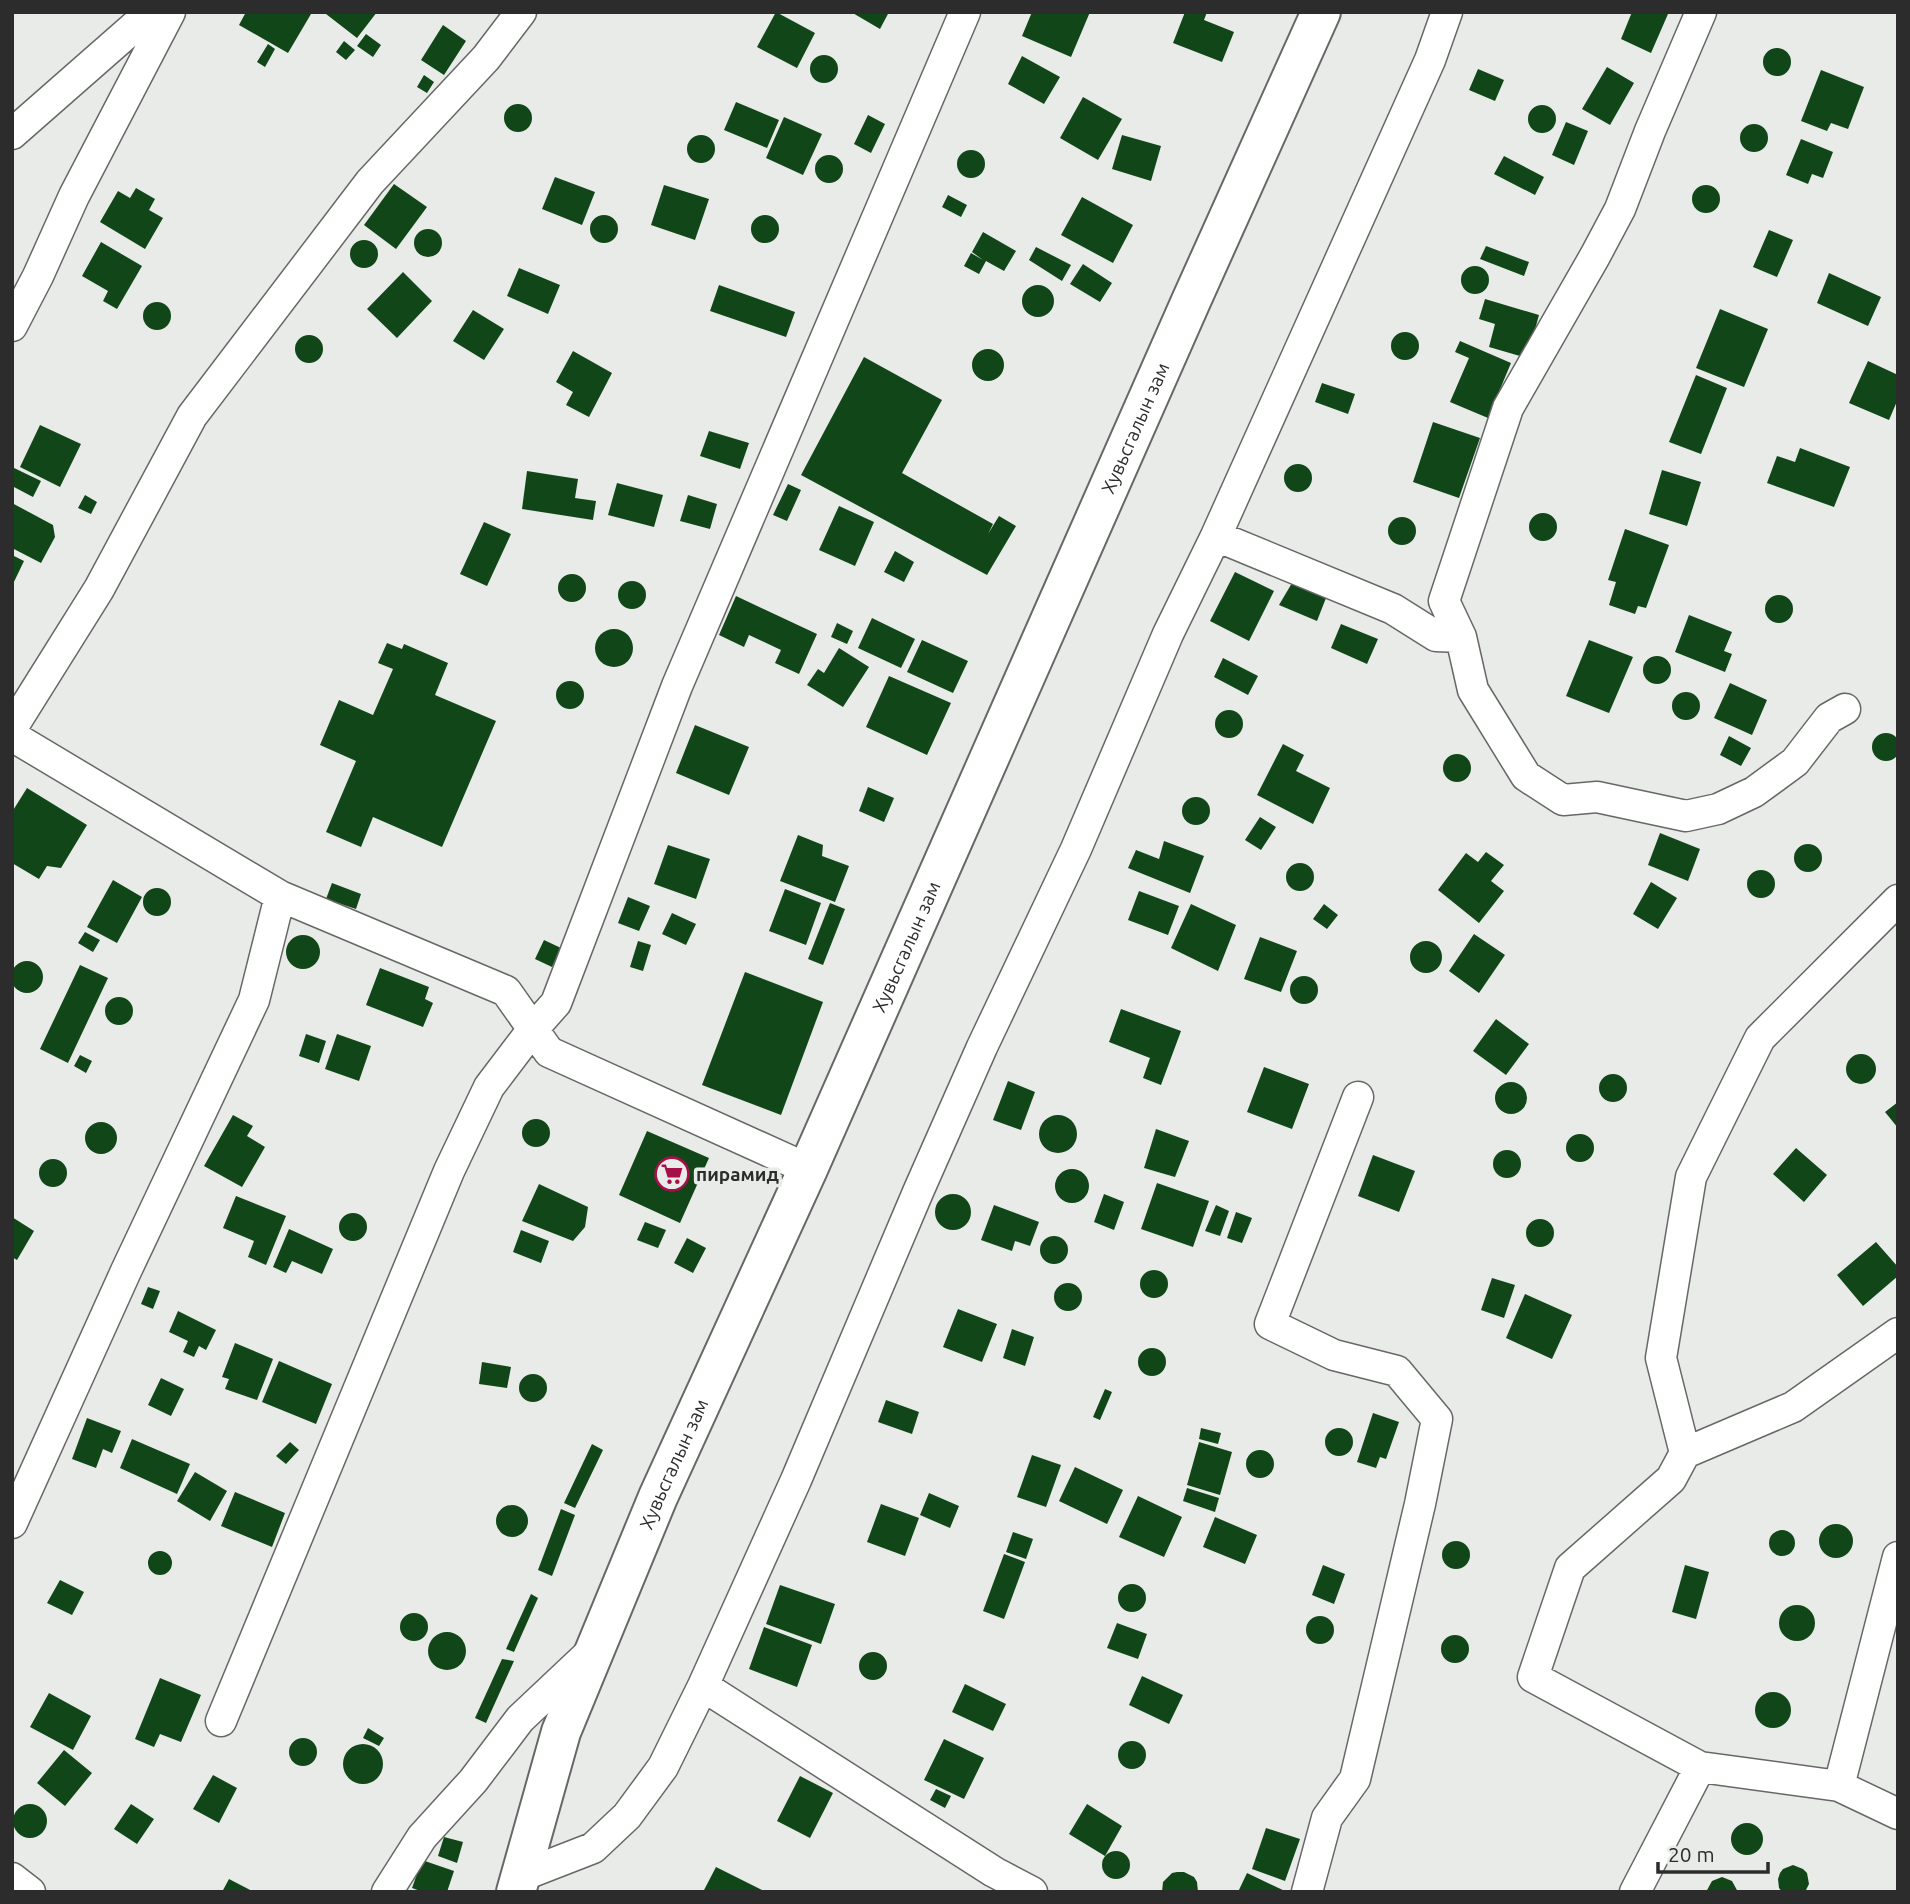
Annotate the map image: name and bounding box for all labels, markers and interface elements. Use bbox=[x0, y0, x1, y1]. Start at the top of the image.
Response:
street label: Хувьсгалын зам bbox=[1096, 359, 1173, 497]
street label: Хувьсгалын зам bbox=[868, 878, 945, 1016]
supermarket icon: пирамид bbox=[653, 1155, 691, 1193]
place label: пирамид bbox=[696, 1163, 779, 1185]
street label: Хувьсгалын зам bbox=[635, 1395, 713, 1533]
scale bar bbox=[1658, 1830, 1768, 1874]
text: 20 m bbox=[1668, 1842, 1715, 1866]

